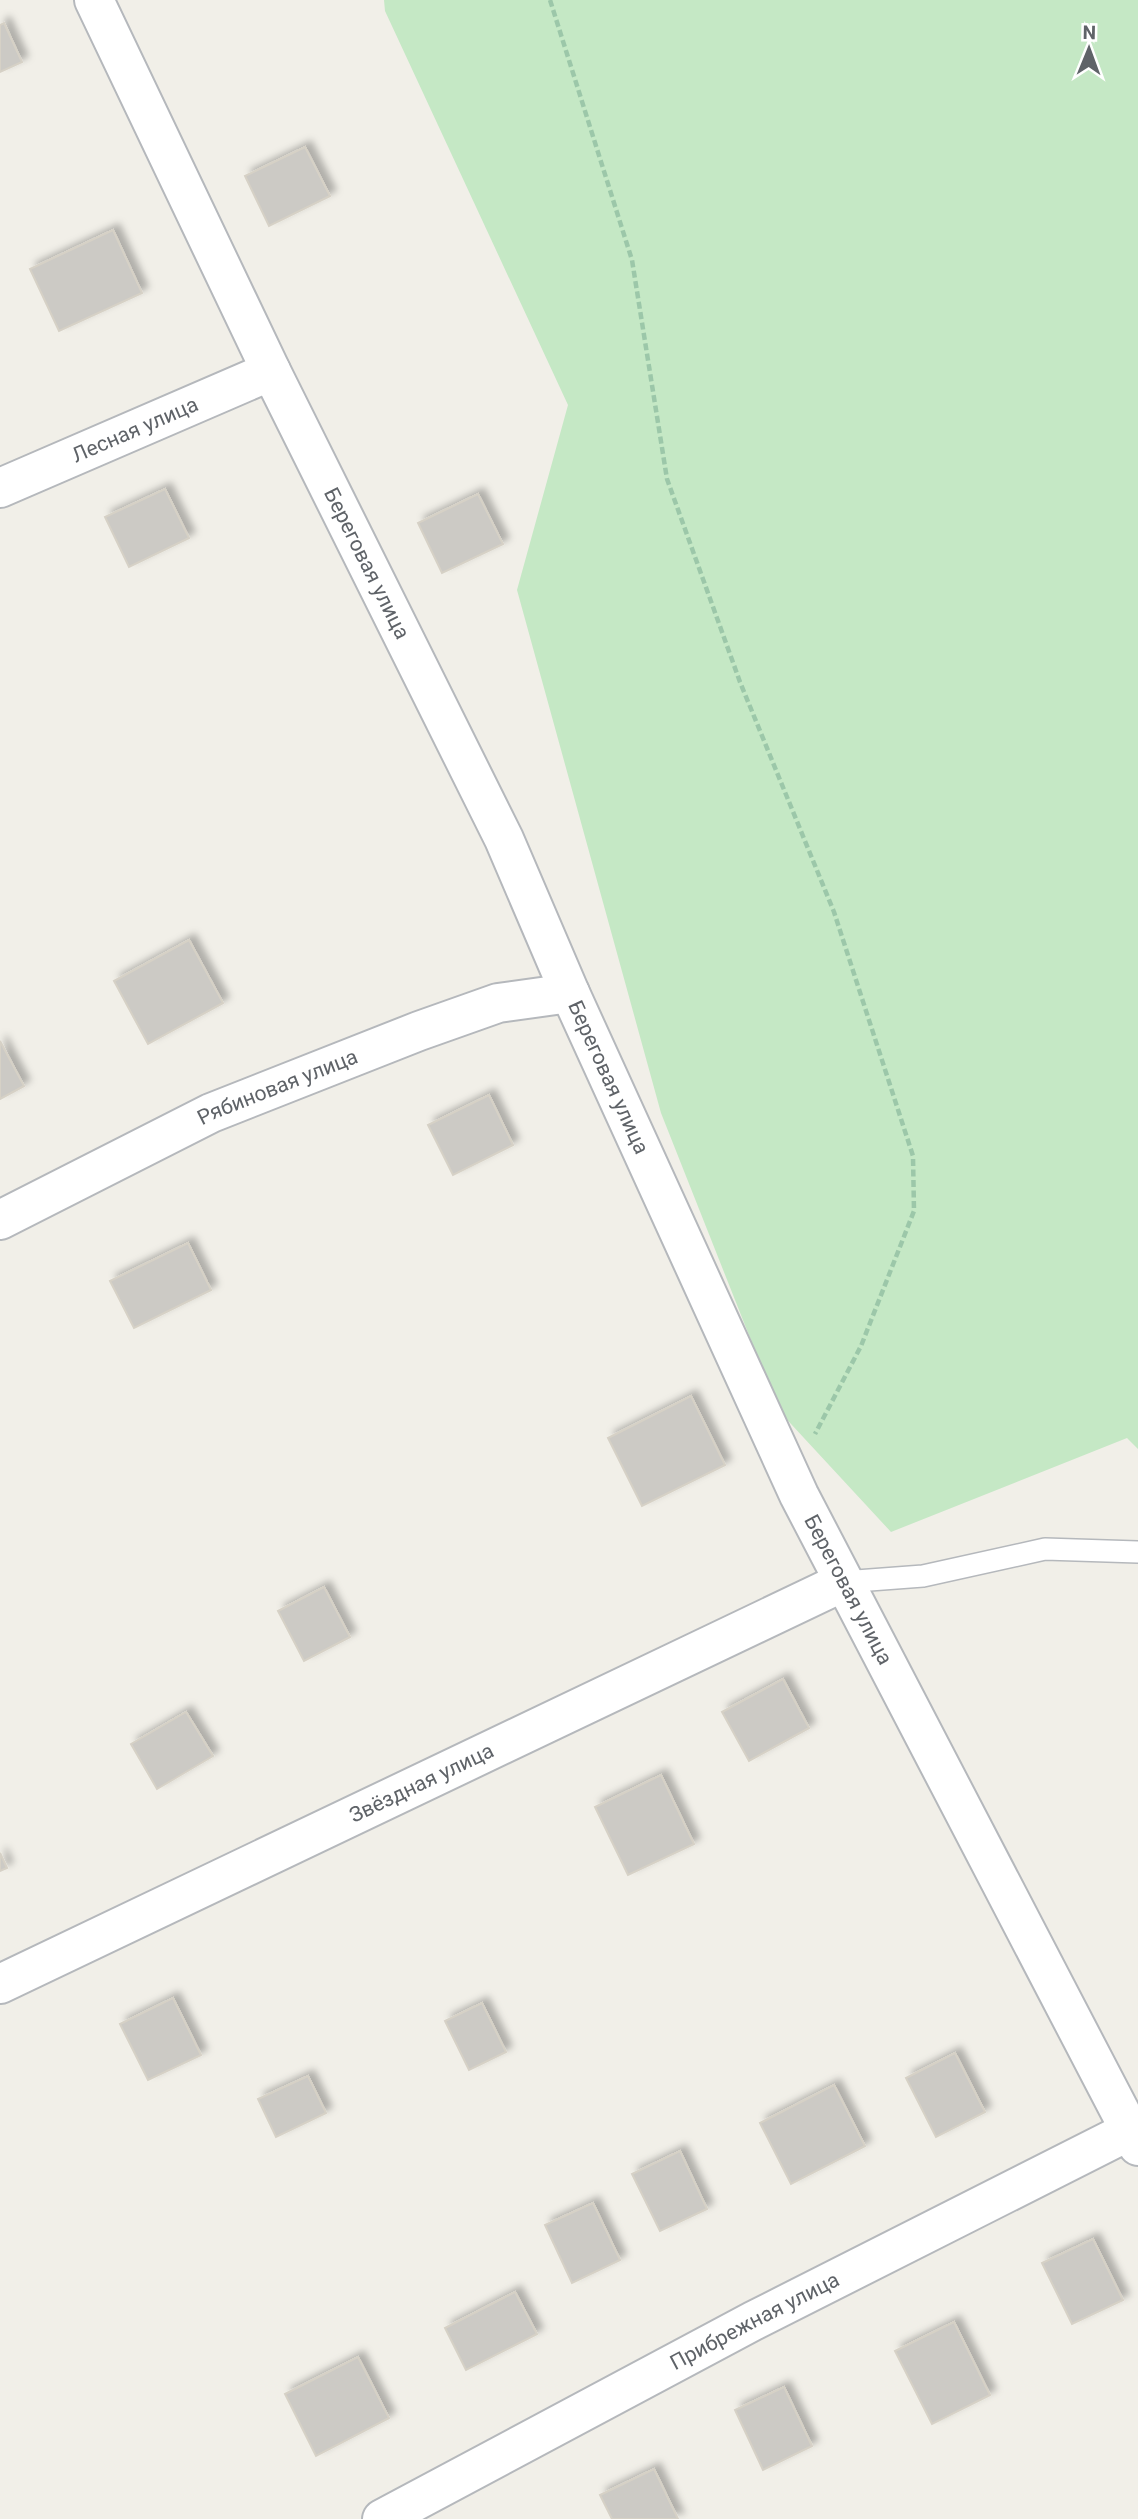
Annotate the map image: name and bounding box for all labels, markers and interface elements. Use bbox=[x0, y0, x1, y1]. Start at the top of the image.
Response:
north arrow bbox=[1054, 14, 1124, 84]
text: N bbox=[1082, 21, 1096, 44]
street label: Лесная улица bbox=[68, 392, 202, 468]
street label: Береговая улица bbox=[319, 484, 414, 643]
street label: Береговая улица bbox=[563, 997, 654, 1158]
street label: Рябиновая улица bbox=[193, 1044, 361, 1130]
street label: Береговая улица bbox=[799, 1511, 897, 1669]
street label: Звёздная улица bbox=[346, 1738, 498, 1828]
street label: Прибрежная улица bbox=[666, 2267, 843, 2375]

